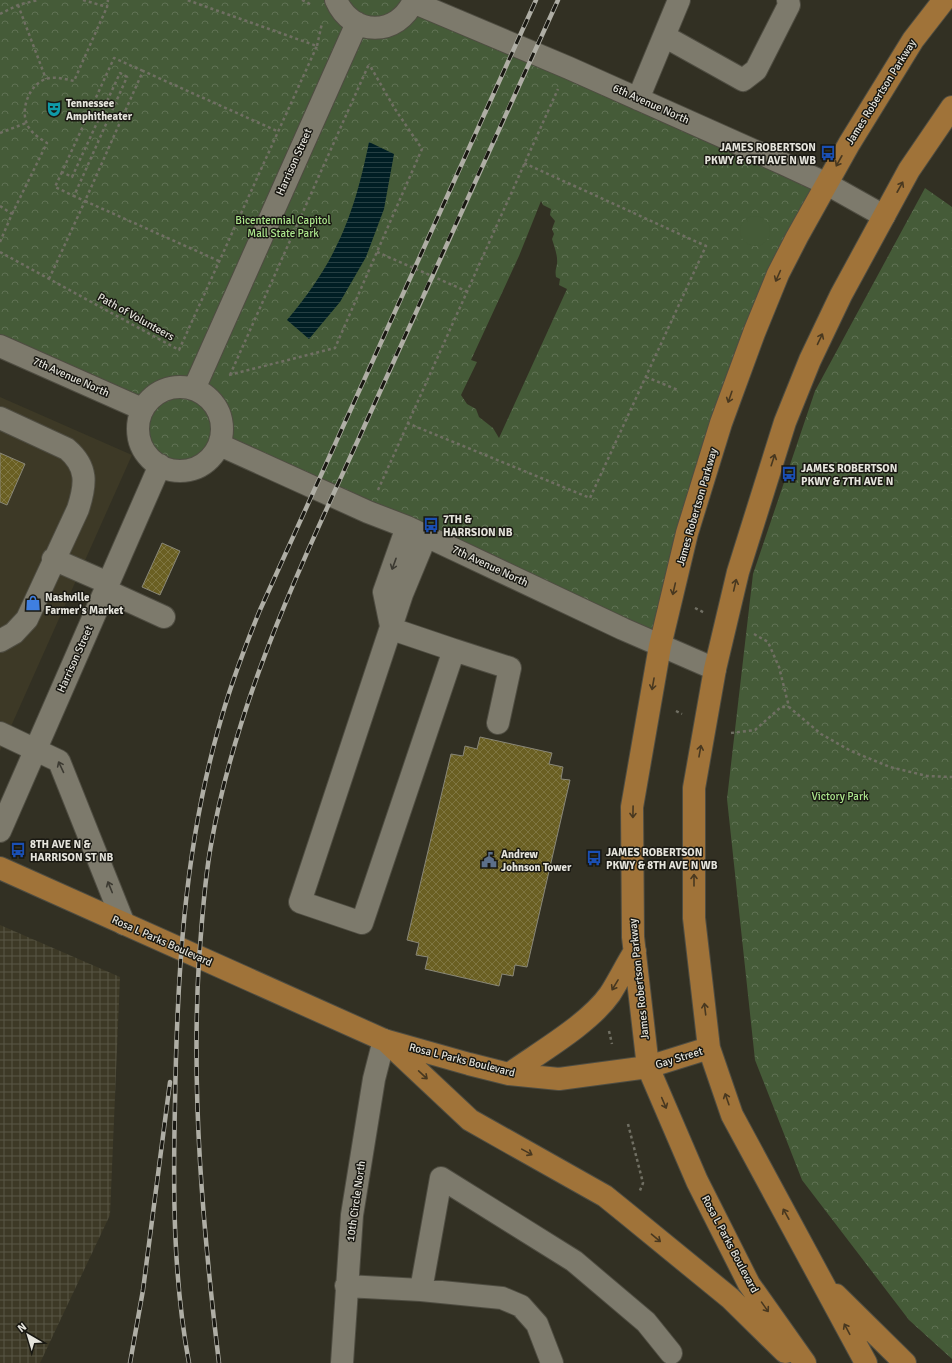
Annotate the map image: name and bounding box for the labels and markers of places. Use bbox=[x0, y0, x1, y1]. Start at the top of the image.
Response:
place label: Tennessee Amphitheater bbox=[66, 97, 133, 123]
theatre icon: Tennessee Amphitheater bbox=[45, 100, 63, 118]
place label: JAMES ROBERTSON PKWY & 6TH AVE N WB bbox=[705, 141, 816, 167]
bus stop icon: JAMES ROBERTSON PKWY & 6TH AVE N WB bbox=[819, 144, 837, 162]
place label: JAMES ROBERTSON PKWY & 7TH AVE N bbox=[801, 462, 897, 488]
bus stop icon: JAMES ROBERTSON PKWY & 7TH AVE N bbox=[780, 465, 798, 483]
place label: 7TH & HARRSION NB bbox=[443, 513, 513, 539]
bus stop icon: 7TH & HARRSION NB bbox=[422, 516, 440, 534]
place label: Nashville Farmer's Market bbox=[45, 591, 123, 617]
shop icon: Nashville Farmer's Market bbox=[24, 594, 42, 612]
place label: 8TH AVE N & HARRISON ST NB bbox=[30, 838, 114, 864]
bus stop icon: 8TH AVE N & HARRISON ST NB bbox=[9, 841, 27, 859]
place label: JAMES ROBERTSON PKWY & 8TH AVE N WB bbox=[606, 846, 718, 872]
place label: Andrew Johnson Tower bbox=[501, 848, 572, 874]
bus stop icon: JAMES ROBERTSON PKWY & 8TH AVE N WB bbox=[585, 849, 603, 867]
public building icon: Andrew Johnson Tower bbox=[480, 851, 498, 869]

